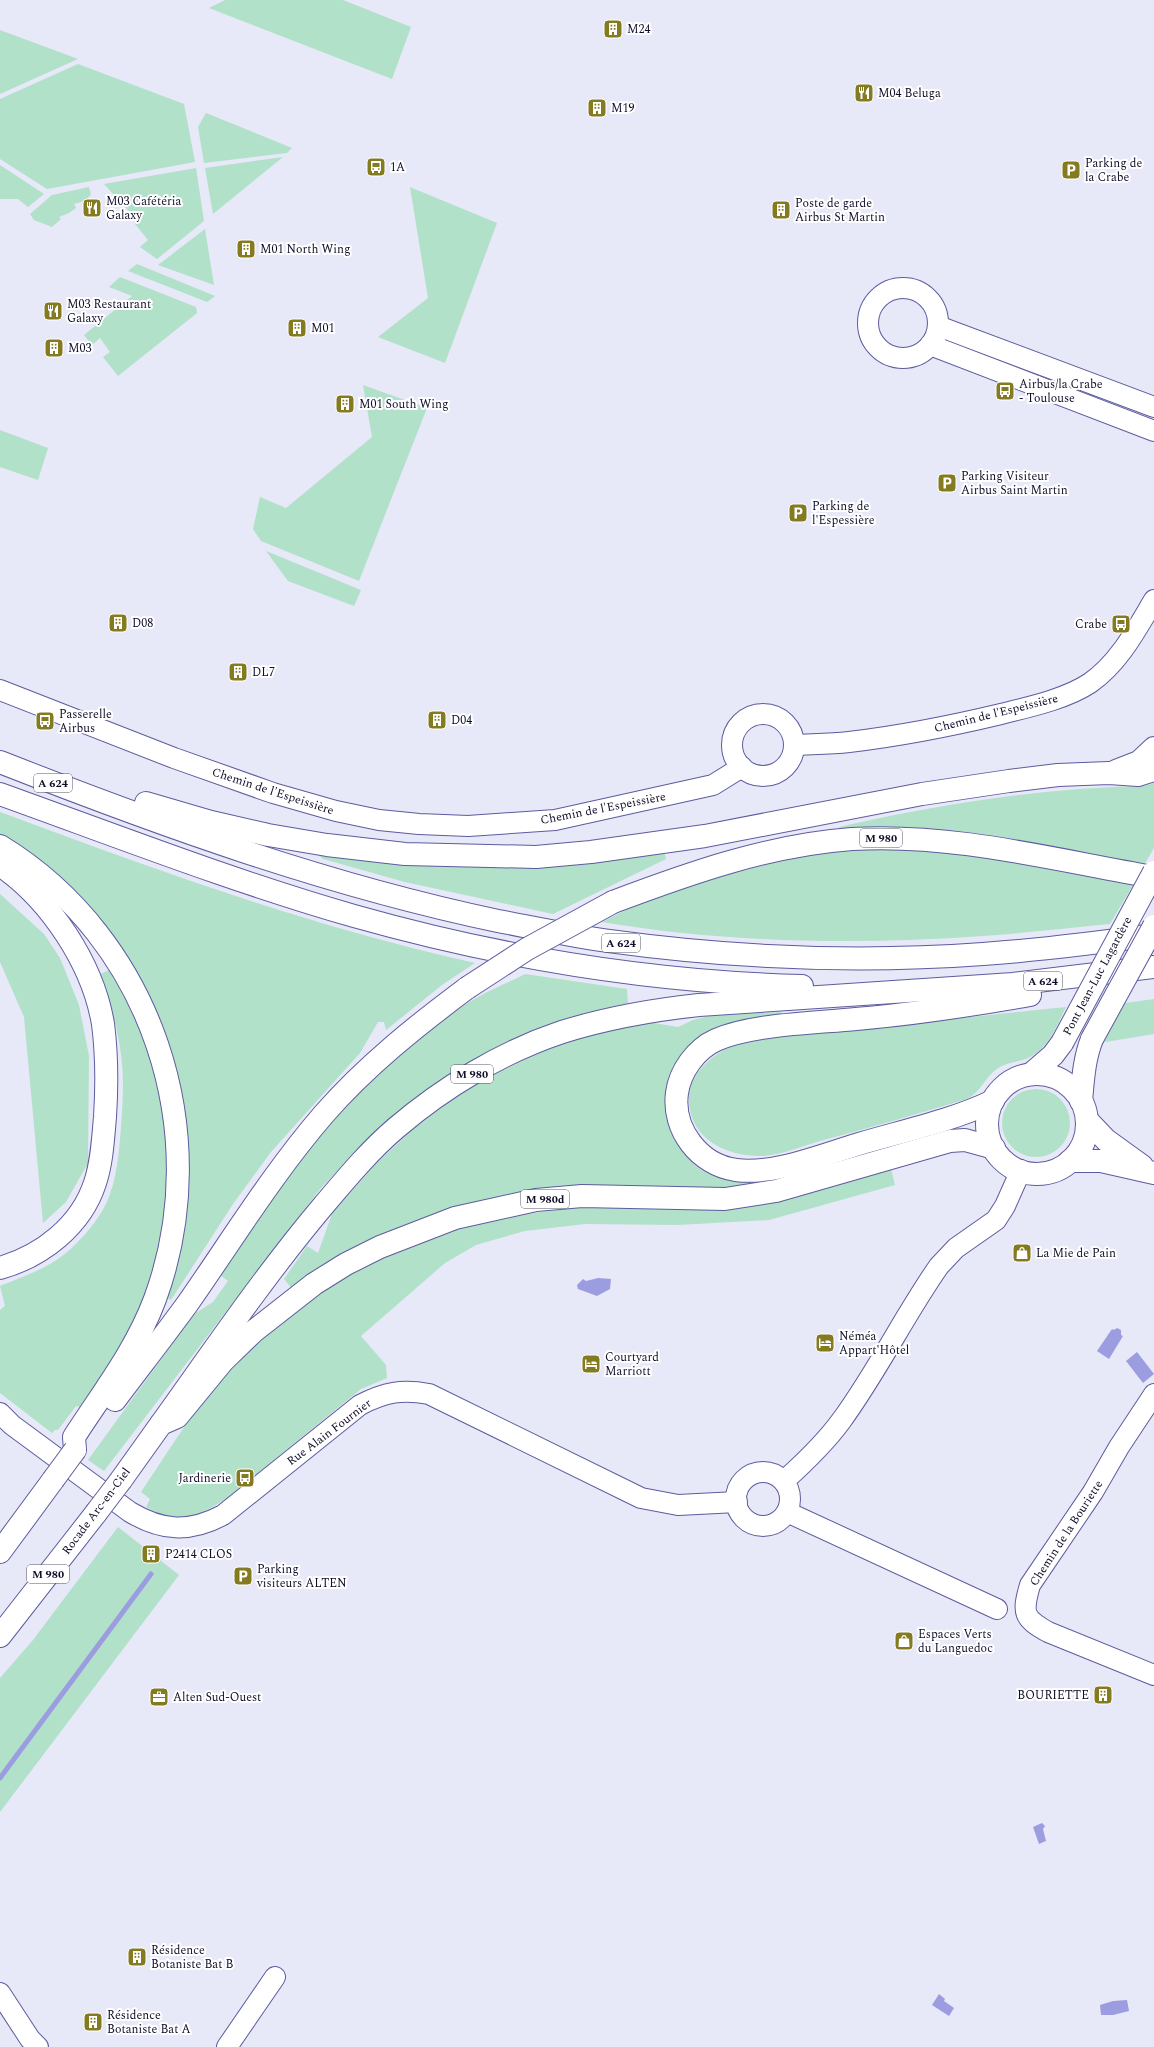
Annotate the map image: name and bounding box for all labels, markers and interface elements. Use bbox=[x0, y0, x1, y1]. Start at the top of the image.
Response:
building icon: M24 bbox=[602, 18, 624, 40]
place label: M24 bbox=[627, 20, 651, 39]
restaurant icon: M04 Beluga bbox=[853, 82, 875, 104]
place label: M04 Beluga bbox=[878, 84, 941, 103]
building icon: M19 bbox=[586, 97, 608, 119]
place label: M19 bbox=[611, 99, 635, 118]
place label: Parking de la Crabe bbox=[1085, 154, 1142, 187]
bus stop icon: 1A bbox=[365, 156, 387, 178]
place label: 1A bbox=[390, 158, 405, 177]
parking icon: Parking de la Crabe bbox=[1060, 159, 1082, 181]
place label: M03 Cafétéria Galaxy bbox=[106, 192, 181, 225]
place label: Poste de garde Airbus St Martin bbox=[795, 194, 885, 227]
restaurant icon: M03 Cafétéria Galaxy bbox=[81, 197, 103, 219]
building icon: Poste de garde Airbus St Martin bbox=[770, 199, 792, 221]
building icon: M01 North Wing bbox=[235, 238, 257, 260]
place label: M01 North Wing bbox=[260, 240, 350, 259]
place label: M03 Restaurant Galaxy bbox=[67, 295, 151, 328]
restaurant icon: M03 Restaurant Galaxy bbox=[42, 300, 64, 322]
building icon: M01 bbox=[286, 317, 308, 339]
place label: M01 bbox=[311, 319, 335, 338]
building icon: M03 bbox=[43, 337, 65, 359]
place label: M03 bbox=[68, 339, 92, 358]
place label: Airbus/la Crabe - Toulouse bbox=[1019, 375, 1103, 408]
bus stop icon: Airbus/la Crabe - Toulouse bbox=[994, 380, 1016, 402]
building icon: M01 South Wing bbox=[334, 393, 356, 415]
place label: M01 South Wing bbox=[359, 395, 448, 414]
place label: Parking Visiteur Airbus Saint Martin bbox=[961, 467, 1068, 500]
parking icon: Parking Visiteur Airbus Saint Martin bbox=[936, 472, 958, 494]
place label: Parking de l'Espessière bbox=[812, 497, 875, 530]
parking icon: Parking de l'Espessière bbox=[787, 502, 809, 524]
building icon: D08 bbox=[107, 612, 129, 634]
bus stop icon: Crabe bbox=[1110, 613, 1132, 635]
place label: D08 bbox=[132, 614, 153, 633]
place label: Crabe bbox=[1075, 615, 1107, 634]
building icon: DL7 bbox=[227, 661, 249, 683]
place label: DL7 bbox=[252, 663, 275, 682]
street label: Chemin de l'Espeissière bbox=[932, 689, 1060, 738]
place label: Passerelle Airbus bbox=[59, 705, 112, 738]
building icon: D04 bbox=[426, 709, 448, 731]
bus stop icon: Passerelle Airbus bbox=[34, 710, 56, 732]
place label: D04 bbox=[451, 711, 472, 730]
street label: Chemin de l'Espeissière bbox=[209, 763, 337, 820]
road number: A 624 bbox=[34, 774, 72, 792]
street label: Chemin de l'Espeissière bbox=[539, 787, 668, 830]
road number: M 980 bbox=[860, 829, 902, 847]
street label: Pont Jean-Luc Lagardère bbox=[1058, 913, 1137, 1039]
road number: A 624 bbox=[602, 934, 640, 952]
road number: A 624 bbox=[1024, 972, 1062, 990]
road number: M 980 bbox=[451, 1065, 493, 1083]
road number: M 980d bbox=[521, 1190, 569, 1208]
shop icon: La Mie de Pain bbox=[1011, 1242, 1033, 1264]
place label: La Mie de Pain bbox=[1036, 1244, 1116, 1263]
place label: Néméa Appart'Hôtel bbox=[839, 1327, 909, 1360]
hotel icon: Néméa Appart'Hôtel bbox=[814, 1332, 836, 1354]
place label: Courtyard Marriott bbox=[605, 1348, 659, 1381]
hotel icon: Courtyard Marriott bbox=[580, 1353, 602, 1375]
street label: Rue Alain Fournier bbox=[283, 1394, 376, 1471]
street label: Rocade Arc-en-Ciel bbox=[57, 1464, 136, 1559]
bus stop icon: Jardinerie bbox=[234, 1467, 256, 1489]
place label: Jardinerie bbox=[178, 1469, 231, 1488]
street label: Chemin de la Bouriette bbox=[1025, 1476, 1108, 1590]
building icon: P2414 CLOS bbox=[140, 1543, 162, 1565]
place label: P2414 CLOS bbox=[165, 1545, 232, 1564]
place label: Parking visiteurs ALTEN bbox=[256, 1560, 347, 1593]
road number: M 980 bbox=[27, 1565, 69, 1583]
parking icon: Parking visiteurs ALTEN bbox=[232, 1565, 254, 1587]
place label: Espaces Verts du Languedoc bbox=[918, 1625, 993, 1658]
shop icon: Espaces Verts du Languedoc bbox=[893, 1630, 915, 1652]
building icon: BOURIETTE bbox=[1092, 1684, 1114, 1706]
office icon: Alten Sud-Ouest bbox=[148, 1686, 170, 1708]
place label: BOURIETTE bbox=[1017, 1686, 1089, 1705]
place label: Alten Sud-Ouest bbox=[173, 1688, 261, 1707]
place label: Résidence Botaniste Bat B bbox=[151, 1941, 233, 1974]
building icon: Résidence Botaniste Bat B bbox=[126, 1946, 148, 1968]
place label: Résidence Botaniste Bat A bbox=[107, 2006, 190, 2039]
building icon: Résidence Botaniste Bat A bbox=[82, 2011, 104, 2033]

